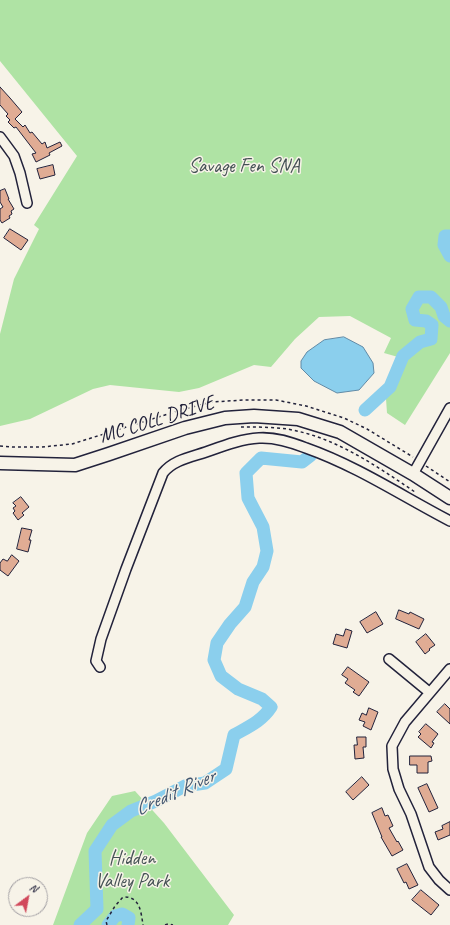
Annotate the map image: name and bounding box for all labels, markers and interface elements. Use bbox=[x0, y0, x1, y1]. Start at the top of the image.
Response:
park label: Savage Fen SNA bbox=[188, 155, 300, 179]
street label: MC COLL DRIVE bbox=[97, 391, 217, 449]
water label: Credit River bbox=[131, 764, 219, 822]
park label: Hidden Valley Park bbox=[95, 847, 169, 894]
north arrow bbox=[8, 877, 48, 917]
text: N bbox=[27, 880, 40, 895]

